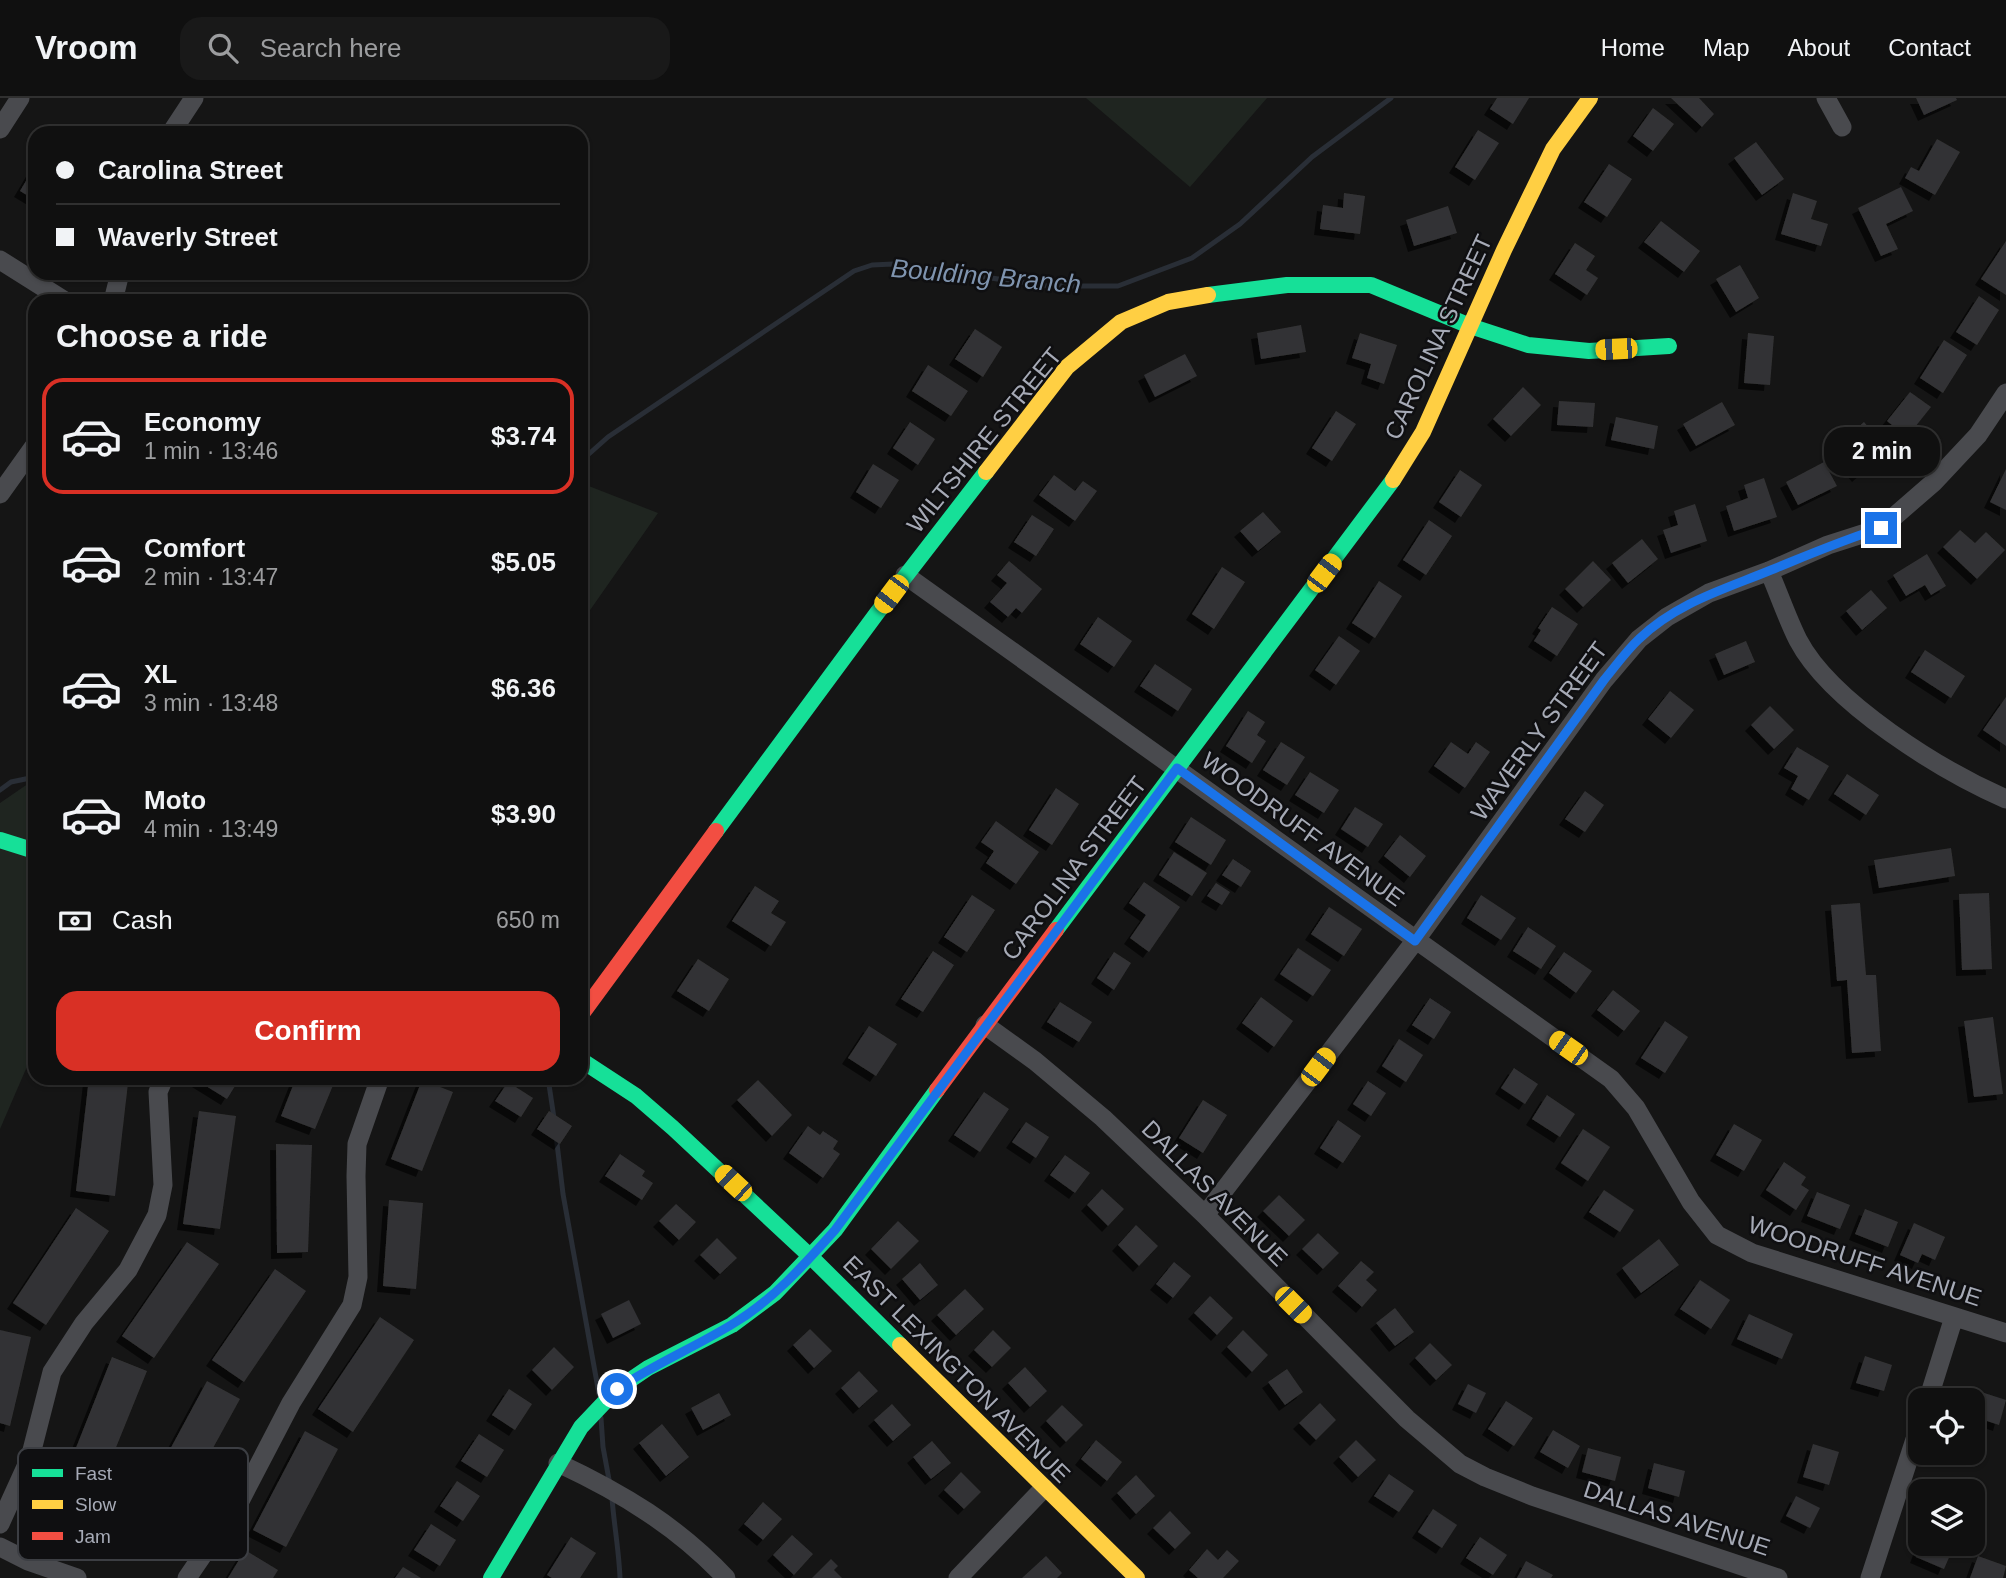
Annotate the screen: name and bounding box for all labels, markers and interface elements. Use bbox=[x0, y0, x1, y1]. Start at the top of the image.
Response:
search box bbox=[180, 17, 670, 80]
text: Vroom bbox=[35, 29, 138, 66]
icon: search bbox=[204, 29, 242, 67]
text: Search here bbox=[260, 33, 401, 63]
text: Home bbox=[1601, 34, 1665, 61]
text: Map bbox=[1703, 34, 1750, 61]
text: About bbox=[1788, 34, 1850, 61]
text: Contact bbox=[1888, 34, 1971, 61]
text: Carolina Street bbox=[98, 155, 283, 185]
text: Waverly Street bbox=[98, 222, 278, 252]
street label: CAROLINA STREET bbox=[1379, 230, 1497, 444]
water label: Boulding Branch bbox=[890, 253, 1082, 299]
text: Choose a ride bbox=[56, 318, 268, 354]
car bbox=[1595, 337, 1638, 361]
street label: WILTSHIRE STREET bbox=[901, 342, 1067, 538]
icon: car bbox=[60, 405, 123, 468]
text: Economy bbox=[144, 407, 261, 437]
text: $3.74 bbox=[491, 421, 556, 451]
callout: 2 min bbox=[1823, 426, 1939, 476]
text: 1 min · 13:46 bbox=[144, 438, 278, 464]
text: 2 min bbox=[1852, 438, 1912, 464]
route end bbox=[1865, 512, 1897, 544]
icon: car bbox=[60, 531, 123, 594]
text: Comfort bbox=[144, 533, 245, 563]
text: $5.05 bbox=[491, 547, 556, 577]
car bbox=[1303, 550, 1346, 596]
text: 2 min · 13:47 bbox=[144, 564, 278, 590]
car bbox=[870, 571, 913, 617]
street label: WAVERLY STREET bbox=[1465, 636, 1613, 825]
icon: car bbox=[60, 657, 123, 720]
text: XL bbox=[144, 659, 177, 689]
text: $6.36 bbox=[491, 673, 556, 703]
text: 3 min · 13:48 bbox=[144, 690, 278, 716]
street label: WOODRUFF AVENUE bbox=[1197, 746, 1409, 912]
street label: CAROLINA STREET bbox=[996, 771, 1152, 965]
icon: car bbox=[60, 783, 123, 846]
text: Moto bbox=[144, 785, 206, 815]
text: $3.90 bbox=[491, 799, 556, 829]
text: 4 min · 13:49 bbox=[144, 816, 278, 842]
icon: cash bbox=[56, 902, 94, 940]
text: Cash bbox=[112, 905, 173, 935]
text: 650 m bbox=[496, 907, 560, 933]
button: Confirm bbox=[56, 991, 560, 1071]
car bbox=[1545, 1027, 1592, 1069]
car bbox=[1297, 1044, 1340, 1090]
street label: DALLAS AVENUE bbox=[1137, 1115, 1293, 1271]
car bbox=[711, 1161, 756, 1205]
street label: WOODRUFF AVENUE bbox=[1745, 1211, 1985, 1311]
street label: EAST LEXINGTON AVENUE bbox=[838, 1250, 1076, 1488]
car bbox=[1271, 1283, 1316, 1327]
route start bbox=[601, 1373, 633, 1405]
map controls bbox=[1908, 1388, 1985, 1556]
button: locate bbox=[1908, 1388, 1985, 1465]
legend bbox=[18, 1448, 248, 1560]
text: Fast bbox=[75, 1463, 113, 1484]
street label: DALLAS AVENUE bbox=[1580, 1475, 1774, 1561]
button: layers bbox=[1908, 1479, 1985, 1556]
text: Slow bbox=[75, 1494, 116, 1515]
text: Jam bbox=[75, 1526, 111, 1547]

